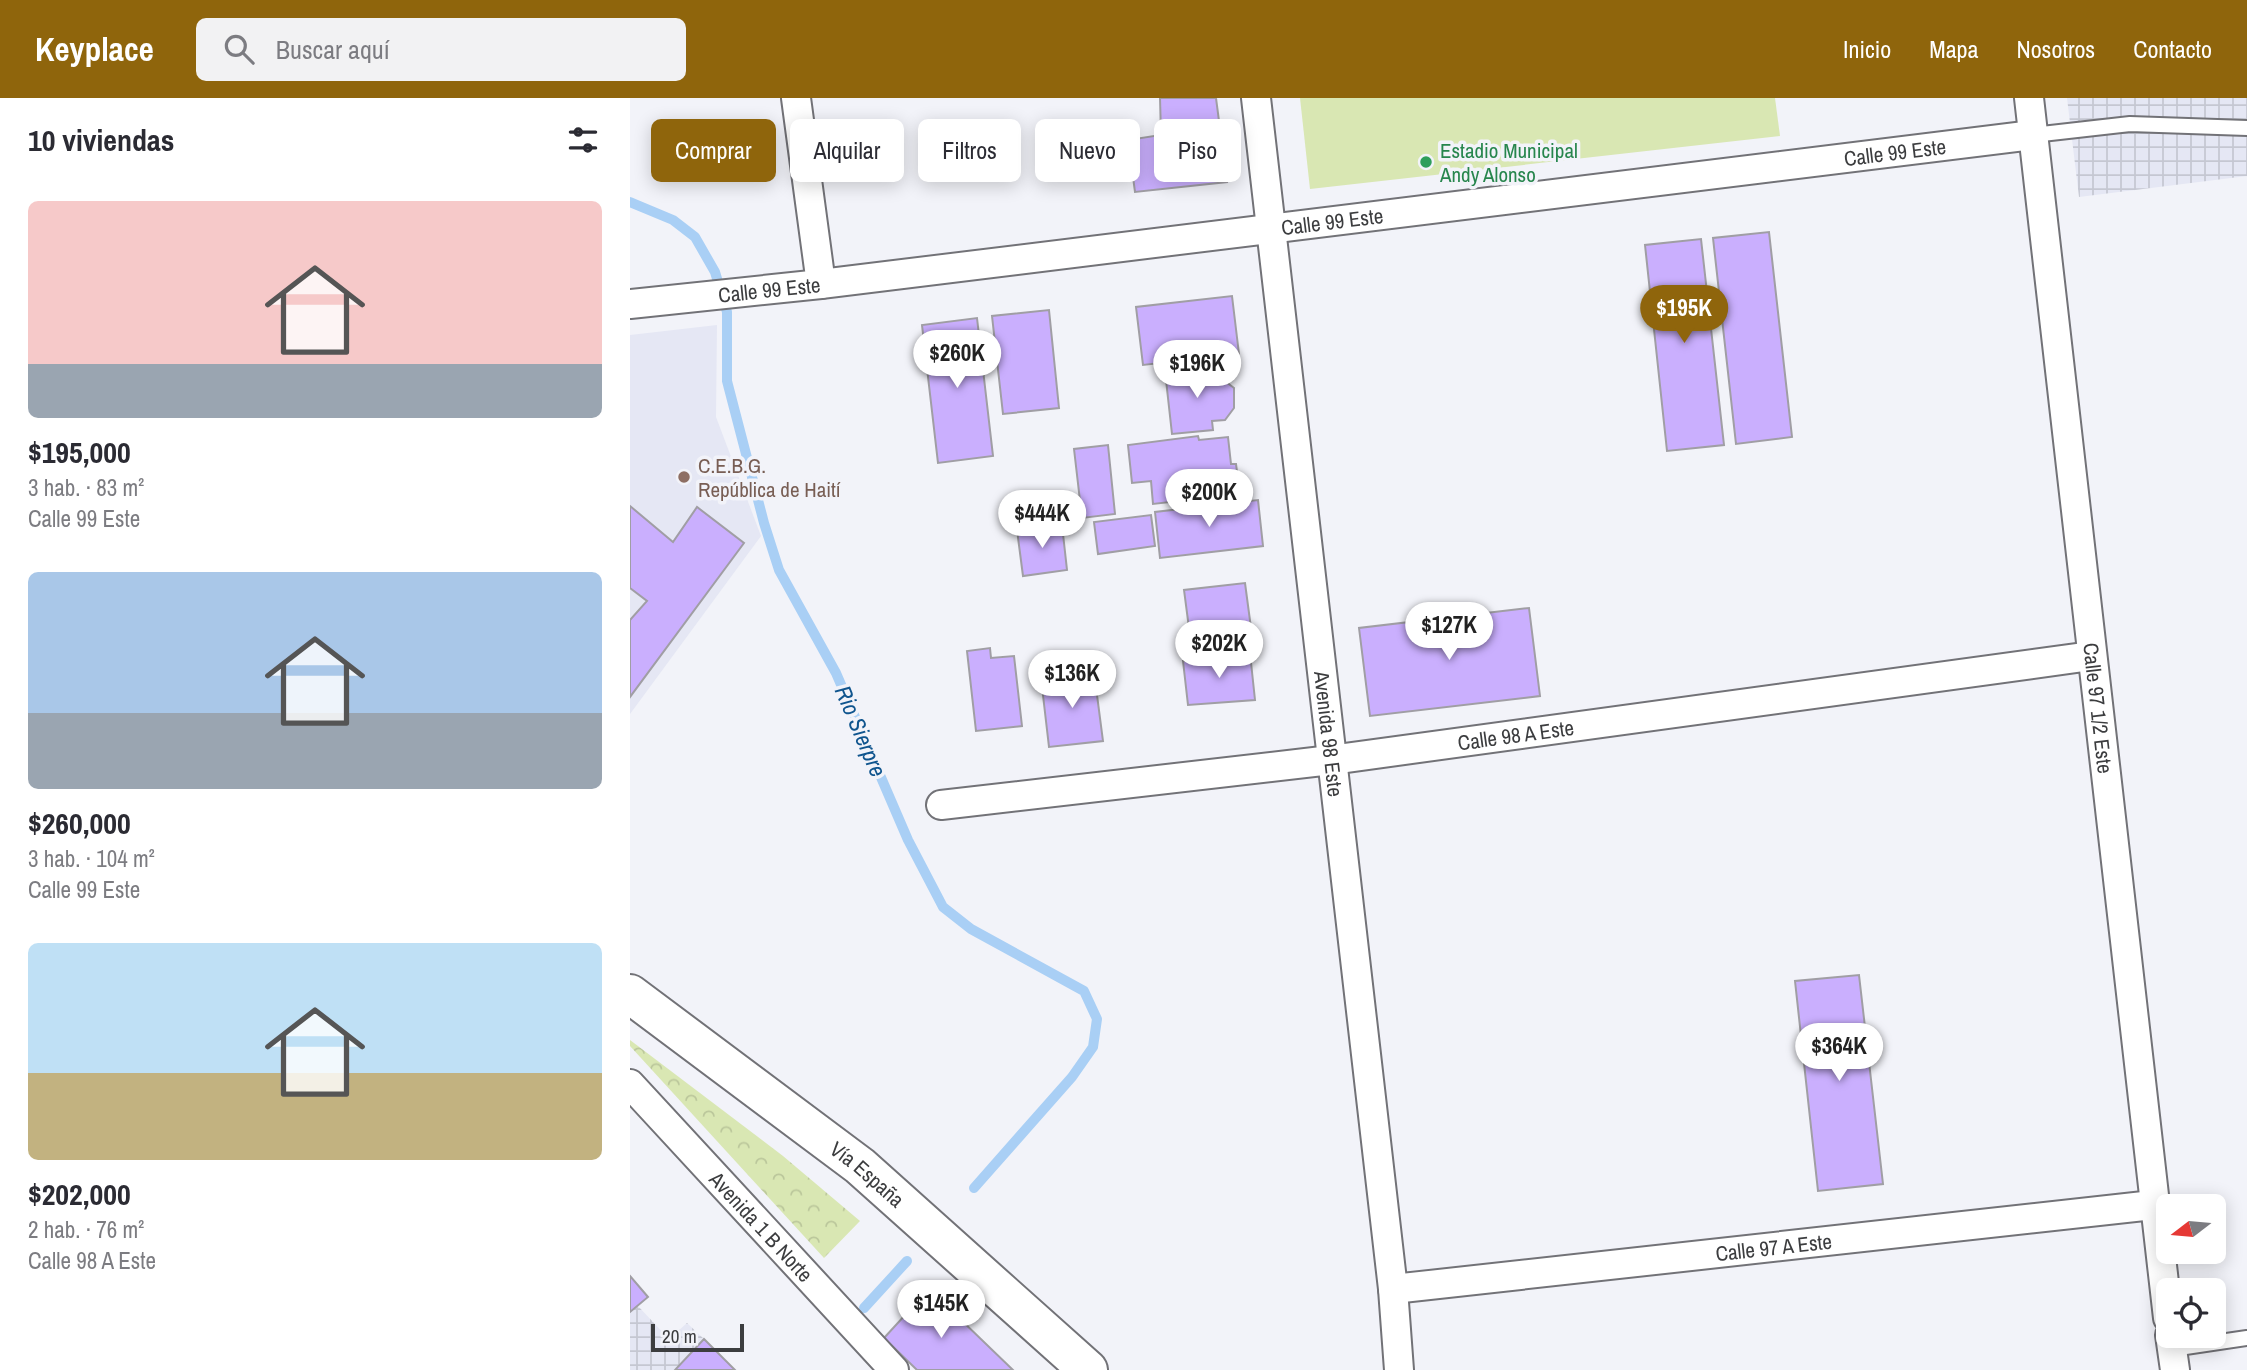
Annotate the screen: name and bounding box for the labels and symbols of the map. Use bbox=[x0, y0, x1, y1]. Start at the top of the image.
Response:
street label: Calle 99 Este bbox=[1842, 131, 1948, 173]
place label: Estadio Municipal Andy Alonso bbox=[1439, 136, 1578, 189]
marker: Estadio Municipal Andy Alonso bbox=[1418, 154, 1434, 170]
street label: Calle 99 Este bbox=[1279, 201, 1385, 242]
street label: Calle 99 Este bbox=[717, 270, 822, 309]
pin: $195K bbox=[1635, 286, 1733, 345]
pin: $260K bbox=[908, 330, 1006, 390]
pin: $196K bbox=[1148, 341, 1246, 400]
place label: C.E.B.G. República de Haití bbox=[698, 451, 841, 504]
marker: C.E.B.G. República de Haití bbox=[676, 469, 692, 485]
pin: $200K bbox=[1160, 470, 1258, 529]
pin: $444K bbox=[993, 490, 1091, 550]
pin: $127K bbox=[1400, 602, 1498, 662]
pin: $202K bbox=[1170, 620, 1268, 680]
street label: Calle 97 1/2 Este bbox=[2077, 641, 2120, 775]
pin: $136K bbox=[1023, 650, 1121, 710]
street label: Avenida 98 Este bbox=[1307, 668, 1351, 798]
water label: Rio Sierpre bbox=[828, 681, 894, 781]
street label: Calle 98 A Este bbox=[1456, 712, 1576, 757]
pin: $364K bbox=[1790, 1024, 1888, 1083]
street label: Vía España bbox=[824, 1134, 911, 1214]
street label: Avenida 1 B Norte bbox=[703, 1164, 820, 1288]
north arrow bbox=[2156, 1194, 2226, 1264]
street label: Calle 97 A Este bbox=[1714, 1226, 1833, 1268]
pin: $145K bbox=[892, 1280, 990, 1340]
scale bar bbox=[651, 1321, 744, 1353]

